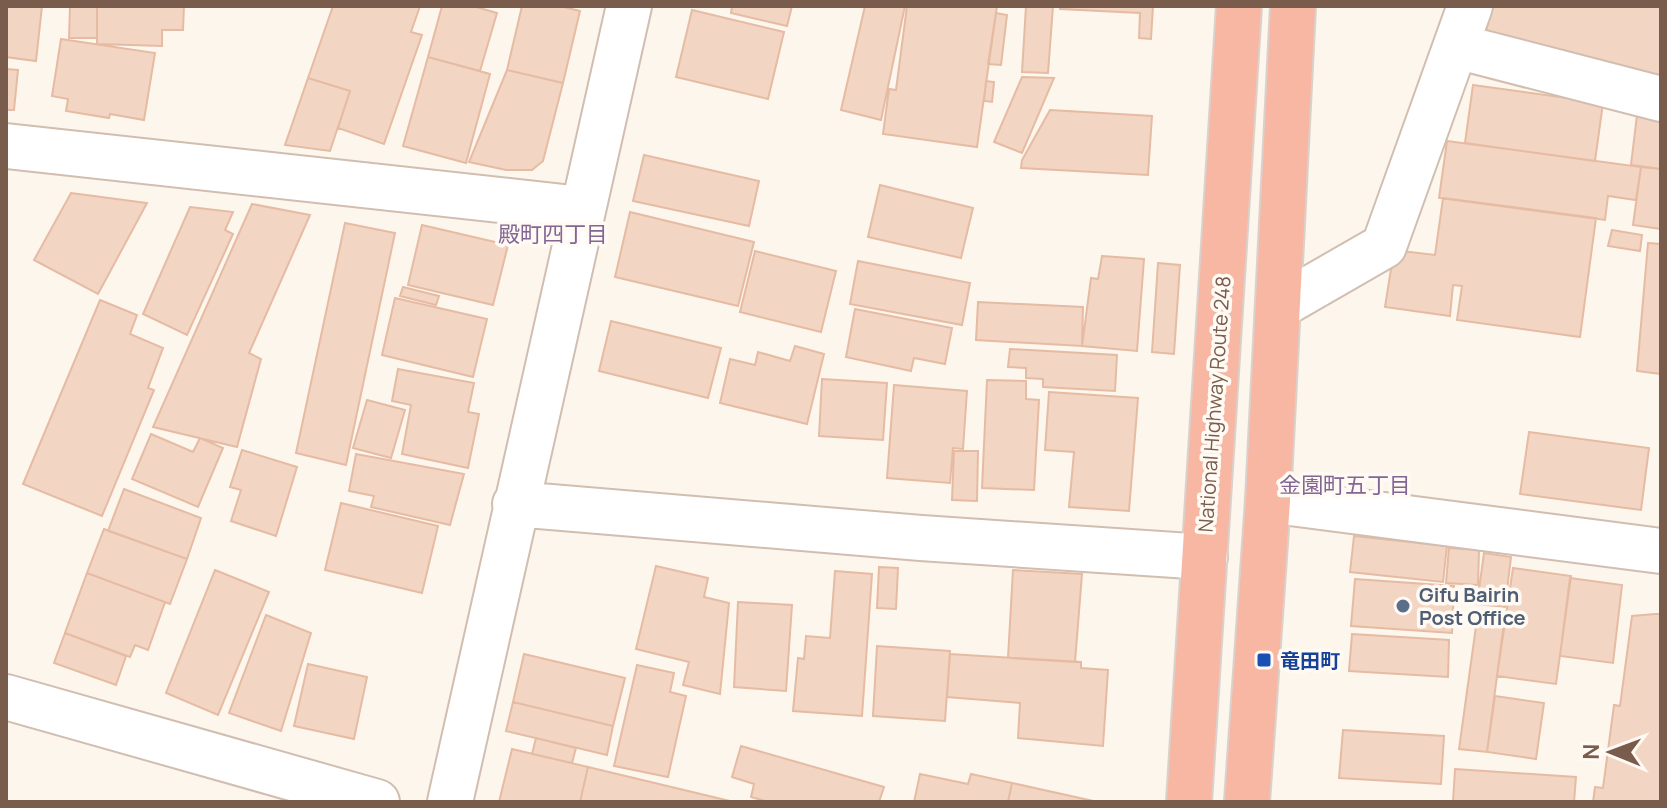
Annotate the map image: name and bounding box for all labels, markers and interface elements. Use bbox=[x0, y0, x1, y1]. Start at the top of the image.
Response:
district label: 殿町四丁目 bbox=[498, 219, 608, 249]
street label: National Highway Route 248 bbox=[1192, 275, 1236, 533]
district label: 金園町五丁目 bbox=[1279, 470, 1411, 500]
place label: Gifu Bairin Post Office bbox=[1419, 581, 1526, 631]
marker: Gifu Bairin Post Office bbox=[1394, 597, 1412, 615]
place label: 竜田町 bbox=[1280, 647, 1340, 674]
marker: 竜田町 bbox=[1255, 651, 1273, 669]
north arrow bbox=[1571, 712, 1651, 792]
text: N bbox=[1576, 743, 1606, 760]

